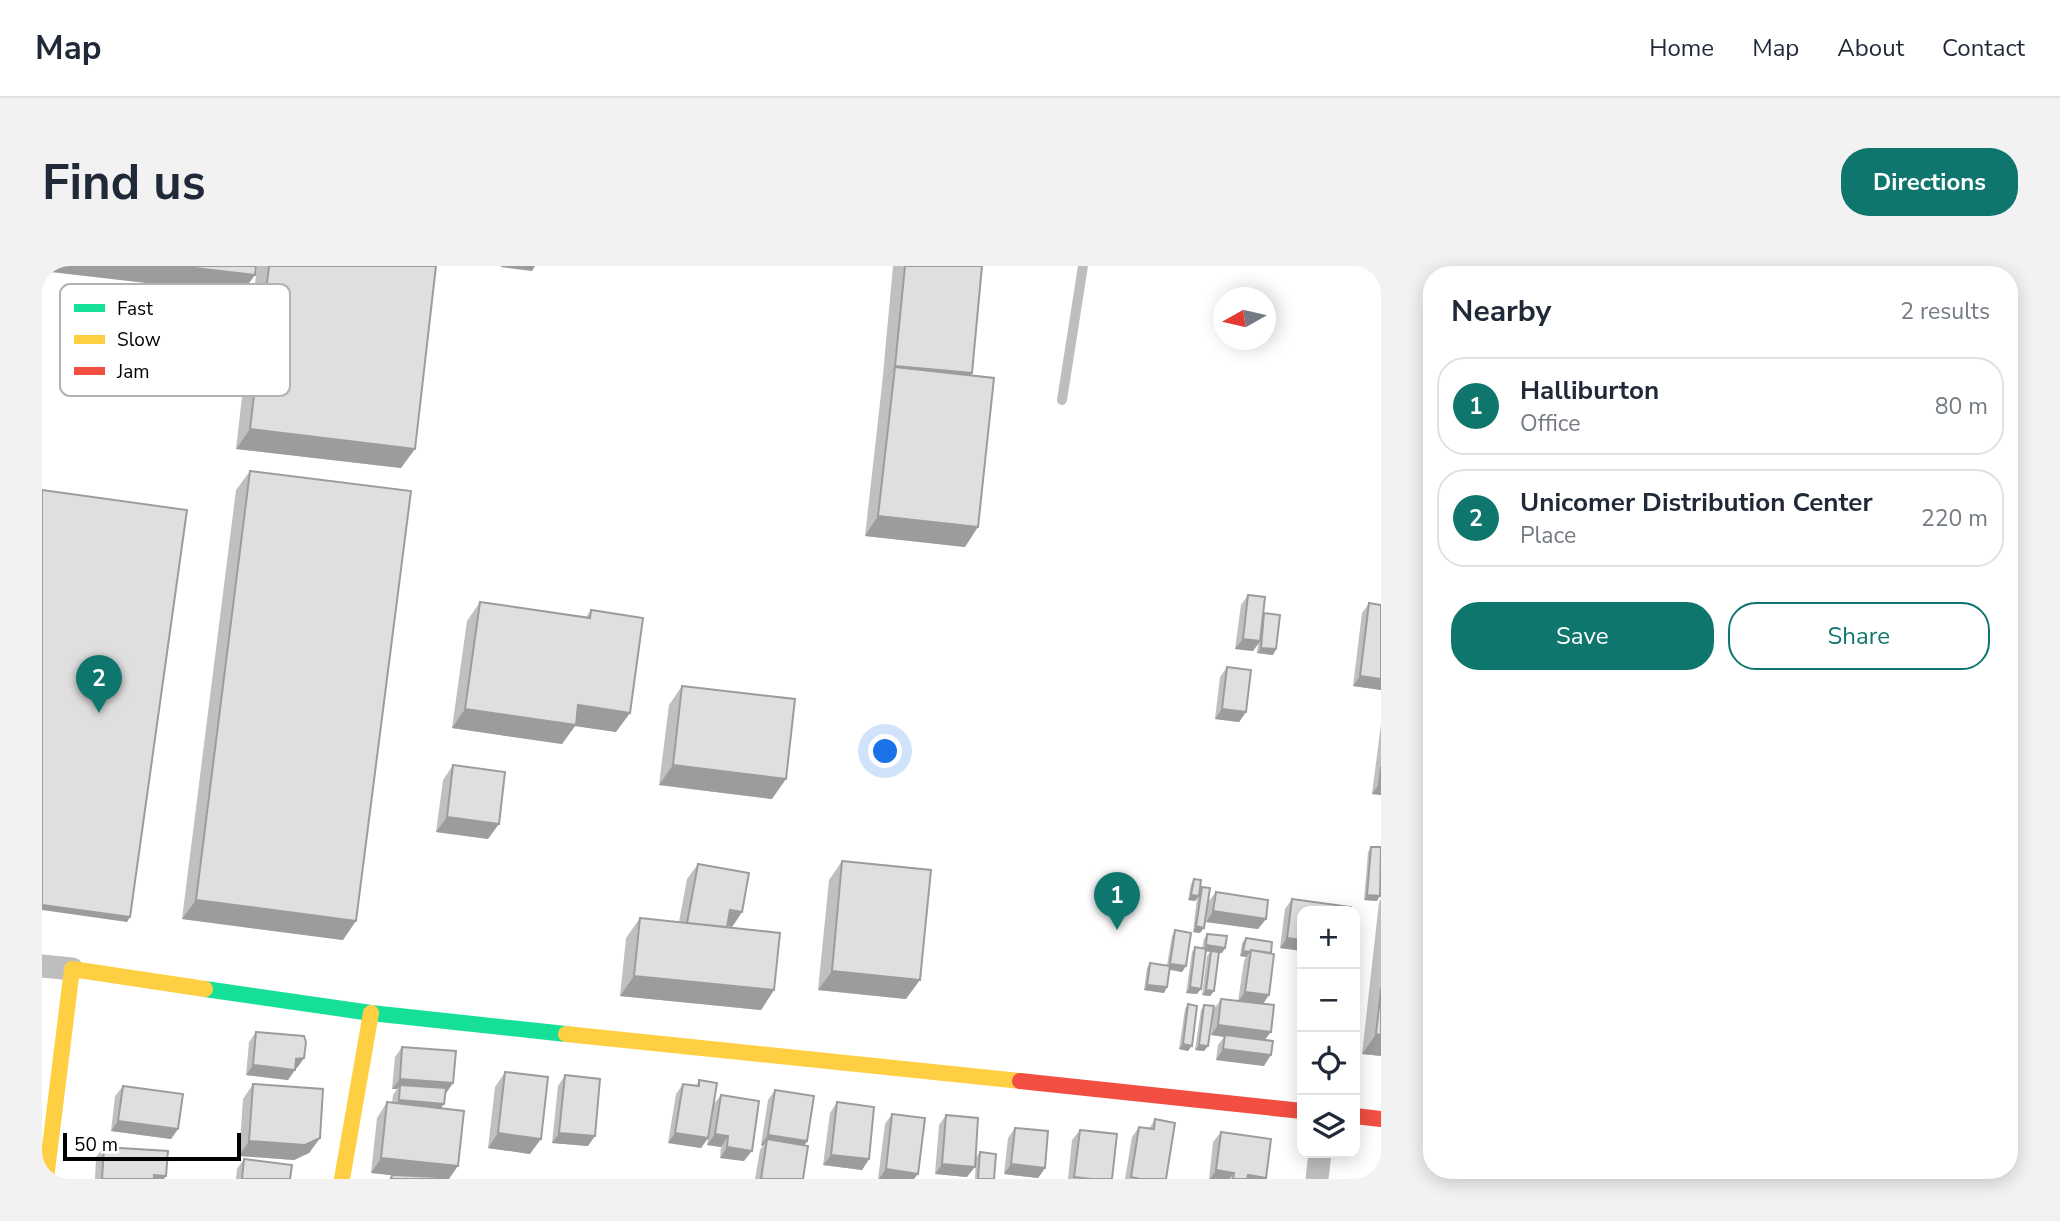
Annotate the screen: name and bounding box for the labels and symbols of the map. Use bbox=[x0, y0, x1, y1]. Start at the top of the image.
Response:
legend bbox=[60, 284, 290, 396]
north arrow bbox=[1213, 287, 1276, 350]
text: Fast bbox=[117, 296, 153, 322]
text: Slow bbox=[117, 327, 161, 353]
text: Jam bbox=[116, 359, 150, 385]
pin: 2 bbox=[76, 655, 122, 713]
your location bbox=[868, 734, 902, 768]
pin: 1 bbox=[1094, 872, 1140, 930]
scale bar bbox=[63, 1130, 242, 1162]

